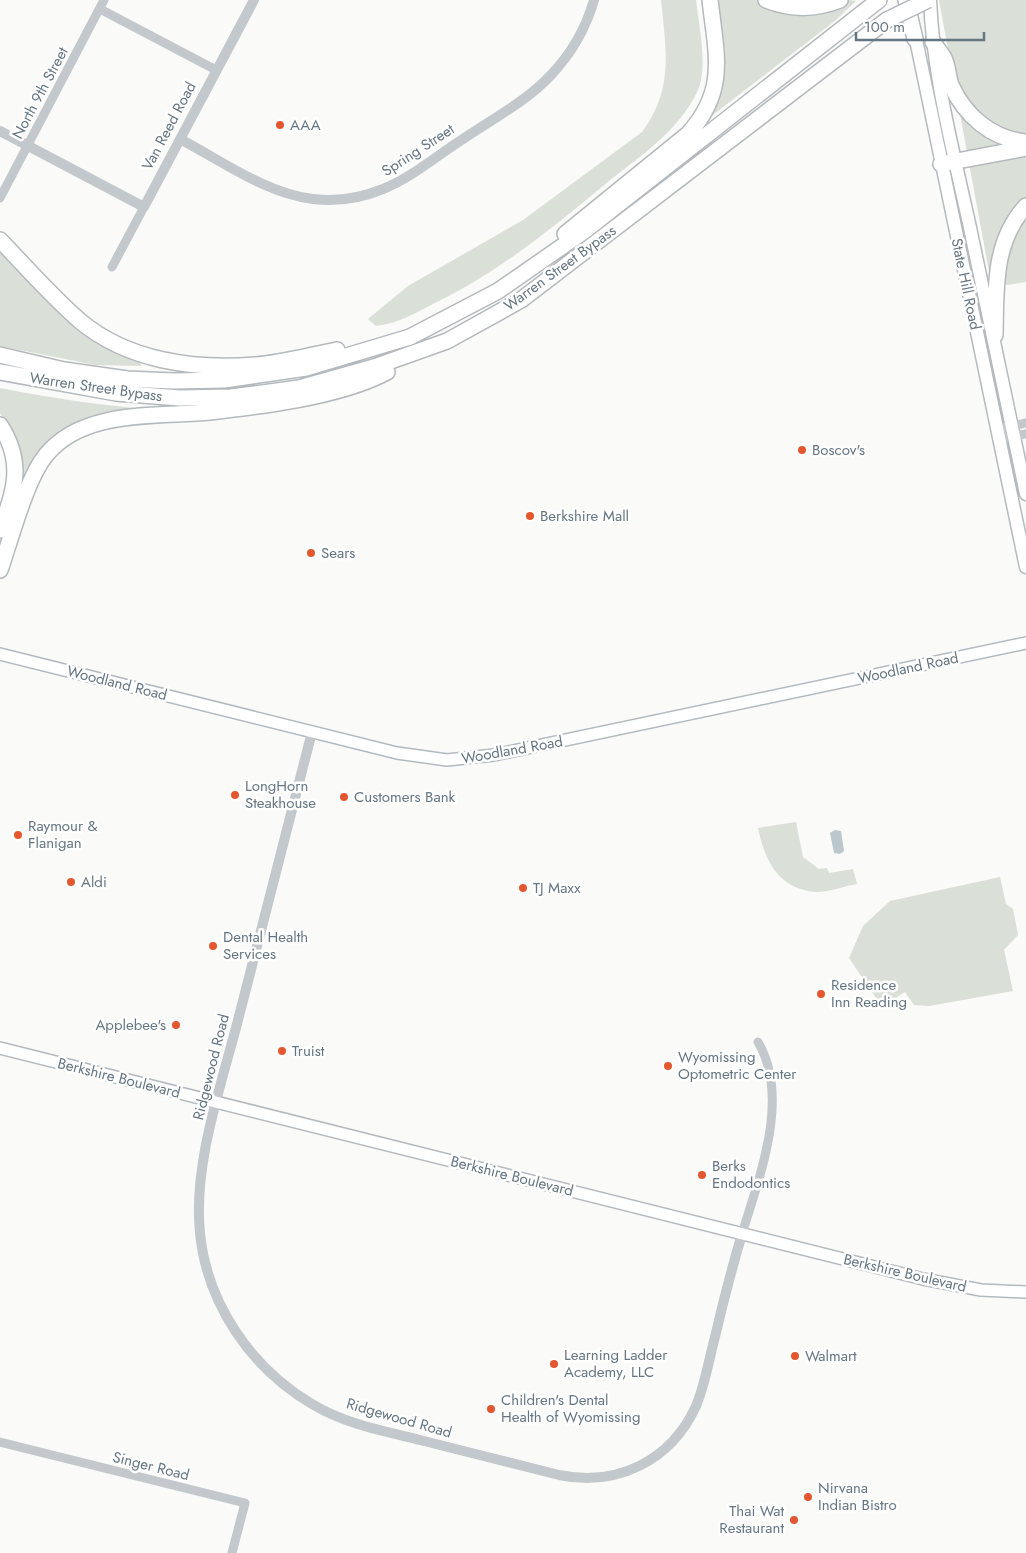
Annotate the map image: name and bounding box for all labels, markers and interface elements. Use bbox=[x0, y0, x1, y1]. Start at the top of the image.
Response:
scale bar bbox=[856, 10, 984, 42]
text: 100 m bbox=[864, 16, 905, 38]
street label: North 9th Street bbox=[6, 43, 74, 143]
street label: Van Reed Road bbox=[136, 78, 202, 174]
place label: AAA bbox=[290, 114, 321, 136]
street label: Spring Street bbox=[377, 118, 459, 182]
marker: AAA bbox=[274, 119, 286, 131]
street label: Warren Street Bypass bbox=[499, 220, 621, 316]
street label: State Hill Road bbox=[946, 236, 986, 332]
street label: Warren Street Bypass bbox=[28, 367, 164, 407]
place label: Boscov's bbox=[812, 439, 865, 461]
marker: Boscov's bbox=[796, 444, 808, 456]
place label: Berkshire Mall bbox=[540, 505, 629, 527]
marker: Berkshire Mall bbox=[524, 510, 536, 522]
place label: Sears bbox=[321, 542, 355, 564]
marker: Sears bbox=[305, 547, 317, 559]
street label: Woodland Road bbox=[856, 647, 960, 689]
street label: Woodland Road bbox=[65, 660, 169, 706]
street label: Woodland Road bbox=[460, 730, 564, 770]
place label: LongHorn Steakhouse bbox=[245, 775, 316, 814]
place label: Customers Bank bbox=[354, 786, 456, 808]
marker: LongHorn Steakhouse bbox=[229, 789, 241, 801]
marker: Customers Bank bbox=[338, 791, 350, 803]
place label: Raymour & Flanigan bbox=[28, 815, 98, 854]
marker: Raymour & Flanigan bbox=[12, 829, 24, 841]
place label: Aldi bbox=[81, 871, 107, 893]
marker: Aldi bbox=[65, 876, 77, 888]
place label: TJ Maxx bbox=[533, 877, 581, 899]
marker: TJ Maxx bbox=[517, 882, 529, 894]
place label: Dental Health Services bbox=[223, 926, 308, 965]
marker: Dental Health Services bbox=[207, 940, 219, 952]
place label: Residence Inn Reading bbox=[831, 974, 907, 1013]
marker: Residence Inn Reading bbox=[815, 988, 827, 1000]
street label: Ridgewood Road bbox=[187, 1012, 235, 1122]
place label: Applebee's bbox=[95, 1014, 166, 1036]
marker: Applebee's bbox=[170, 1019, 182, 1031]
place label: Truist bbox=[292, 1040, 325, 1062]
marker: Truist bbox=[276, 1045, 288, 1057]
place label: Wyomissing Optometric Center bbox=[678, 1046, 797, 1085]
street label: Berkshire Boulevard bbox=[55, 1052, 183, 1104]
marker: Wyomissing Optometric Center bbox=[662, 1060, 674, 1072]
street label: Berkshire Boulevard bbox=[448, 1150, 576, 1202]
place label: Berks Endodontics bbox=[712, 1155, 790, 1194]
marker: Berks Endodontics bbox=[696, 1169, 708, 1181]
street label: Berkshire Boulevard bbox=[841, 1248, 969, 1298]
place label: Learning Ladder Academy, LLC bbox=[564, 1344, 668, 1383]
place label: Walmart bbox=[805, 1345, 857, 1367]
marker: Walmart bbox=[789, 1350, 801, 1362]
marker: Learning Ladder Academy, LLC bbox=[548, 1358, 560, 1370]
place label: Children's Dental Health of Wyomissing bbox=[501, 1389, 641, 1428]
street label: Ridgewood Road bbox=[344, 1392, 454, 1444]
marker: Children's Dental Health of Wyomissing bbox=[485, 1403, 497, 1415]
street label: Singer Road bbox=[110, 1446, 192, 1486]
place label: Nirvana Indian Bistro bbox=[818, 1477, 897, 1516]
marker: Nirvana Indian Bistro bbox=[802, 1491, 814, 1503]
place label: Thai Wat Restaurant bbox=[719, 1500, 784, 1539]
marker: Thai Wat Restaurant bbox=[788, 1514, 800, 1526]

